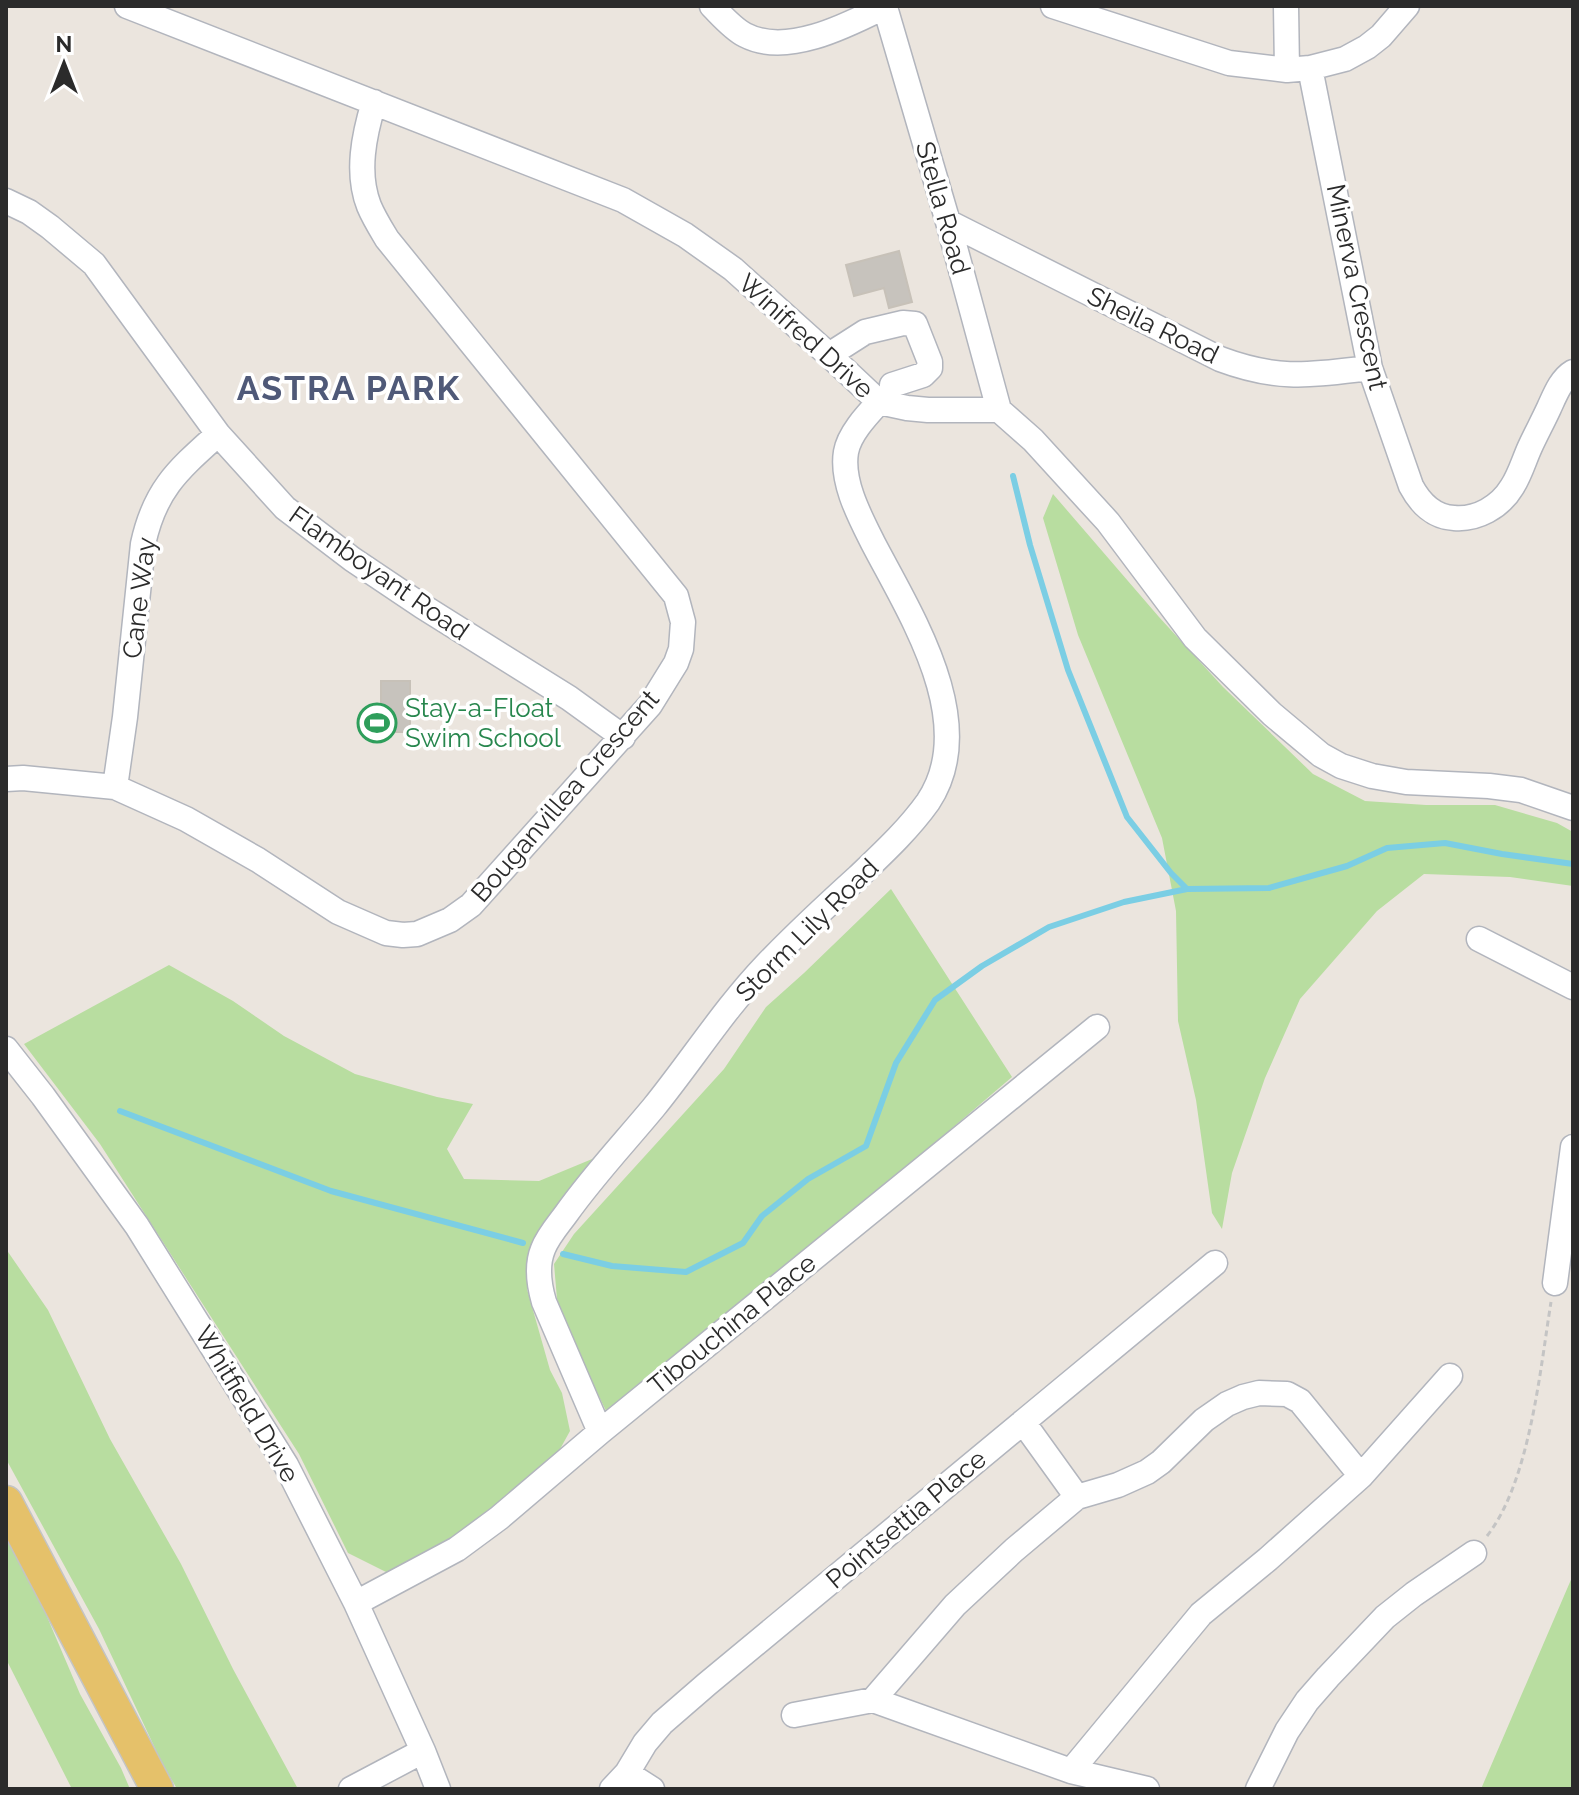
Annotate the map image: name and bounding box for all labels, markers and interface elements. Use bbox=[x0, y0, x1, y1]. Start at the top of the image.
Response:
north arrow bbox=[24, 24, 104, 104]
text: N bbox=[56, 31, 72, 57]
street label: Stella Road bbox=[910, 138, 976, 278]
street label: Minerva Crescent bbox=[1321, 181, 1394, 393]
street label: Winifred Drive bbox=[732, 268, 880, 404]
street label: Sheila Road bbox=[1083, 280, 1223, 370]
district label: ASTRA PARK bbox=[237, 368, 461, 408]
street label: Flamboyant Road bbox=[284, 500, 474, 646]
street label: Cane Way bbox=[117, 536, 161, 660]
street label: Bouganvillea Crescent bbox=[465, 684, 665, 908]
place label: Stay-a-Float Swim School bbox=[405, 693, 562, 753]
sports icon: Stay-a-Float Swim School bbox=[356, 702, 398, 744]
street label: Storm Lily Road bbox=[730, 853, 884, 1007]
street label: Tibouchina Place bbox=[642, 1247, 822, 1401]
street label: Whitfield Drive bbox=[189, 1320, 305, 1488]
street label: Pointsettia Place bbox=[820, 1443, 992, 1595]

